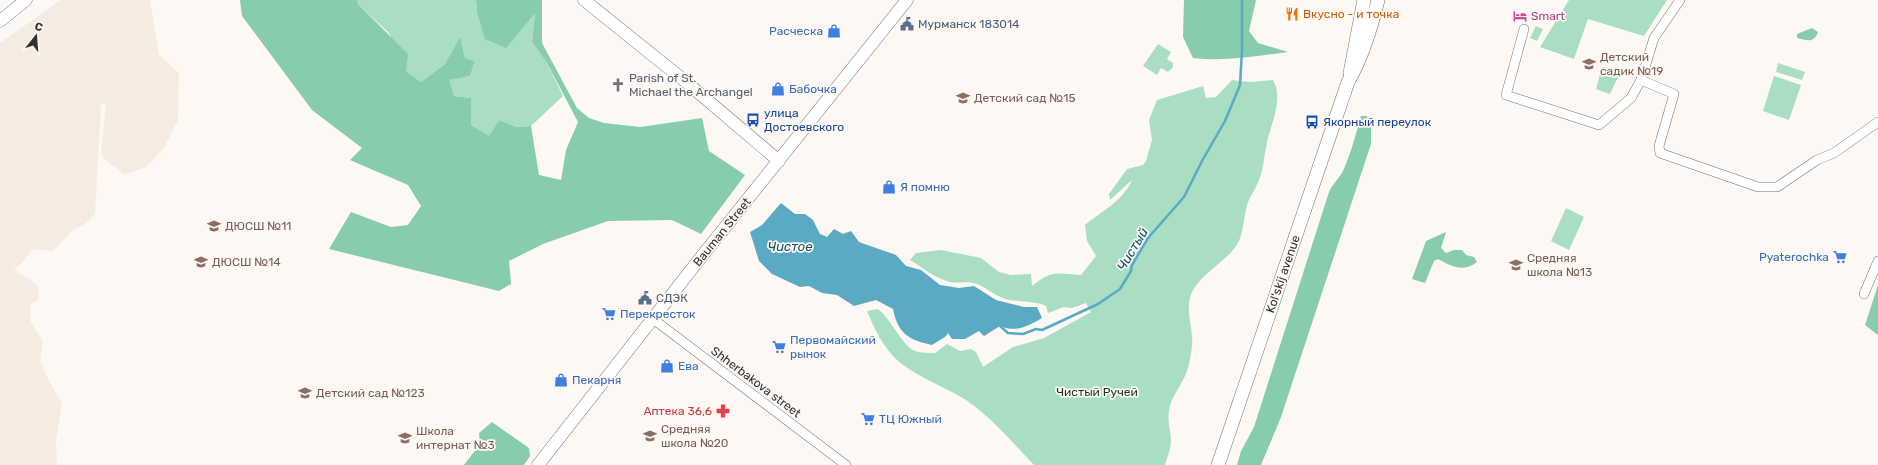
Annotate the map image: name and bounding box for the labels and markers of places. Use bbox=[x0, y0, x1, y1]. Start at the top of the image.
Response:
restaurant icon: Вкусно - и точка bbox=[1284, 6, 1300, 22]
place label: Вкусно - и точка bbox=[1303, 7, 1399, 21]
hotel icon: Smart bbox=[1512, 8, 1528, 24]
place label: Smart bbox=[1531, 9, 1565, 23]
public building icon: Мурманск 183014 bbox=[899, 16, 915, 32]
place label: Мурманск 183014 bbox=[918, 17, 1020, 31]
shop icon: Расческа bbox=[826, 23, 842, 39]
place label: Расческа bbox=[769, 24, 823, 38]
place label: Детский садик №19 bbox=[1600, 50, 1663, 78]
school or university icon: Детский садик №19 bbox=[1581, 56, 1597, 72]
place label: Parish of St. Michael the Archangel bbox=[629, 71, 753, 99]
church icon: Parish of St. Michael the Archangel bbox=[610, 77, 626, 93]
shop icon: Бабочка bbox=[770, 81, 786, 97]
place label: Бабочка bbox=[789, 82, 837, 96]
school or university icon: Детский сад №15 bbox=[955, 90, 971, 106]
place label: Детский сад №15 bbox=[974, 91, 1076, 105]
place label: улица Достоевского bbox=[764, 106, 844, 134]
bus stop icon: улица Достоевского bbox=[745, 112, 761, 128]
bus stop icon: Якорный переулок bbox=[1304, 114, 1320, 130]
place label: Якорный переулок bbox=[1323, 115, 1432, 129]
shop icon: Я помню bbox=[881, 179, 897, 195]
place label: Я помню bbox=[900, 180, 950, 194]
school or university icon: ДЮСШ №11 bbox=[206, 218, 222, 234]
place label: ДЮСШ №11 bbox=[225, 219, 292, 233]
supermarket icon: Pyaterochka bbox=[1832, 249, 1848, 265]
place label: Pyaterochka bbox=[1759, 250, 1829, 264]
place label: Средняя школа №13 bbox=[1527, 251, 1592, 279]
school or university icon: ДЮСШ №14 bbox=[193, 254, 209, 270]
place label: ДЮСШ №14 bbox=[212, 255, 281, 269]
school or university icon: Средняя школа №13 bbox=[1508, 257, 1524, 273]
public building icon: СДЭК bbox=[637, 290, 653, 306]
place label: СДЭК bbox=[656, 291, 688, 305]
supermarket icon: Перекресток bbox=[601, 306, 617, 322]
place label: Перекресток bbox=[620, 307, 696, 321]
place label: Первомайский рынок bbox=[790, 333, 876, 361]
supermarket icon: Первомайский рынок bbox=[771, 339, 787, 355]
shop icon: Ева bbox=[659, 358, 675, 374]
place label: Ева bbox=[678, 359, 699, 373]
shop icon: Пекарня bbox=[553, 372, 569, 388]
place label: Пекарня bbox=[572, 373, 621, 387]
school or university icon: Детский сад №123 bbox=[297, 385, 313, 401]
place label: Детский сад №123 bbox=[316, 386, 425, 400]
pharmacy icon: Аптека 36,6 bbox=[715, 403, 731, 419]
place label: Аптека 36,6 bbox=[643, 404, 712, 418]
supermarket icon: ТЦ Южный bbox=[860, 411, 876, 427]
place label: ТЦ Южный bbox=[879, 412, 942, 426]
place label: Средняя школа №20 bbox=[661, 422, 728, 450]
place label: Школа интернат №3 bbox=[416, 424, 495, 452]
school or university icon: Средняя школа №20 bbox=[642, 428, 658, 444]
school or university icon: Школа интернат №3 bbox=[397, 430, 413, 446]

